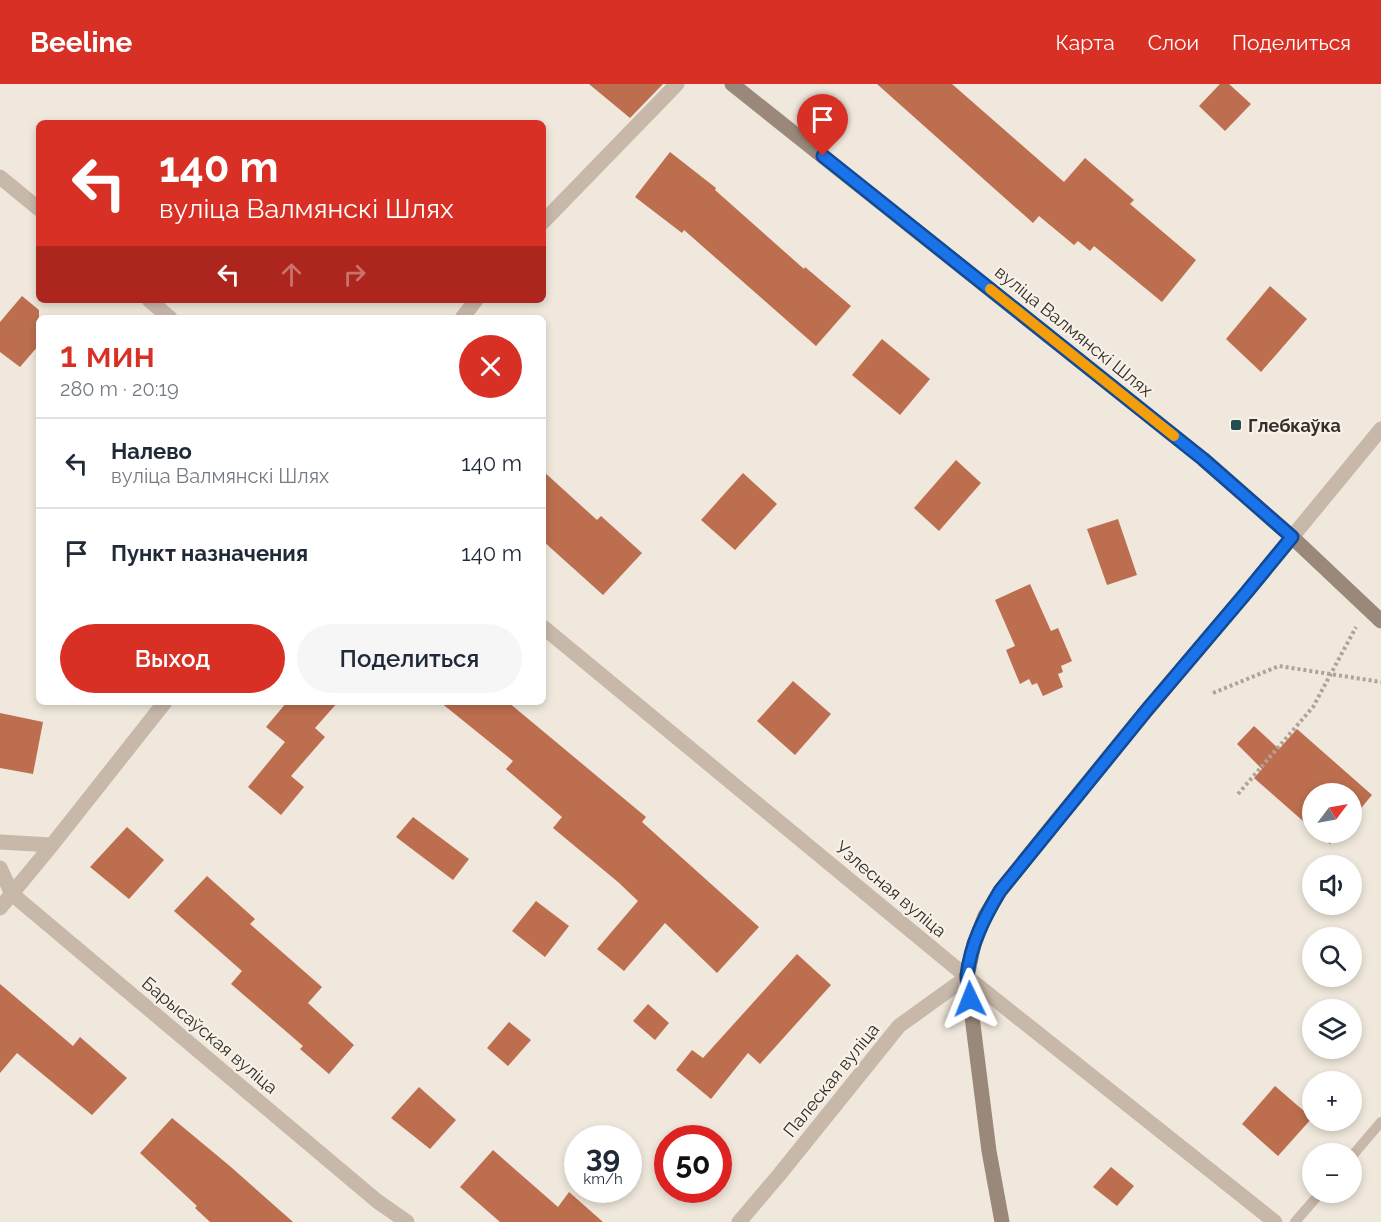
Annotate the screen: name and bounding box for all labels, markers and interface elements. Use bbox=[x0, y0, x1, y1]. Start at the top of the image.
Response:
text: Beeline bbox=[30, 26, 132, 59]
text: Карта bbox=[1056, 30, 1115, 55]
text: Слои bbox=[1148, 30, 1199, 55]
text: Поделиться bbox=[1232, 30, 1351, 55]
pin bbox=[797, 94, 848, 156]
icon: arrive bbox=[806, 103, 839, 136]
text: 140 m bbox=[159, 143, 279, 192]
icon: left bbox=[60, 144, 138, 222]
text: вуліца Валмянскі Шлях bbox=[159, 193, 454, 224]
icon: left bbox=[212, 258, 245, 291]
icon: ahead bbox=[275, 258, 308, 291]
icon: right bbox=[338, 258, 371, 291]
street label: вуліца Валмянскі Шлях bbox=[991, 261, 1157, 401]
text: 1 мин bbox=[60, 333, 155, 375]
button: close bbox=[459, 335, 522, 398]
text: 280 m · 20:19 bbox=[60, 377, 179, 401]
place label: Глебкаўка bbox=[1248, 415, 1341, 436]
marker: Глебкаўка bbox=[1229, 418, 1243, 432]
text: Налево bbox=[111, 438, 192, 464]
icon: left bbox=[60, 447, 93, 480]
text: 140 m bbox=[461, 450, 522, 476]
text: вуліца Валмянскі Шлях bbox=[111, 464, 329, 488]
icon: arrive bbox=[60, 537, 93, 570]
text: Пункт назначения bbox=[111, 540, 308, 566]
text: 140 m bbox=[461, 540, 522, 566]
button: Выход bbox=[60, 624, 285, 693]
button: Поделиться bbox=[297, 624, 522, 693]
north arrow bbox=[1302, 783, 1362, 843]
map controls bbox=[1302, 783, 1362, 1203]
street label: Узлесная вуліца bbox=[831, 837, 951, 941]
button: sound bbox=[1302, 855, 1362, 915]
button: search bbox=[1302, 927, 1362, 987]
position arrow bbox=[938, 967, 1002, 1031]
street label: Барысаўская вуліца bbox=[138, 972, 282, 1098]
button: layers bbox=[1302, 999, 1362, 1059]
street label: Палеская вуліца bbox=[779, 1019, 883, 1141]
button: + bbox=[1302, 1071, 1362, 1131]
speed limit sign: 50 bbox=[654, 1125, 732, 1203]
text: 39 bbox=[586, 1139, 620, 1174]
button: − bbox=[1302, 1143, 1362, 1203]
text: km/h bbox=[583, 1170, 623, 1188]

